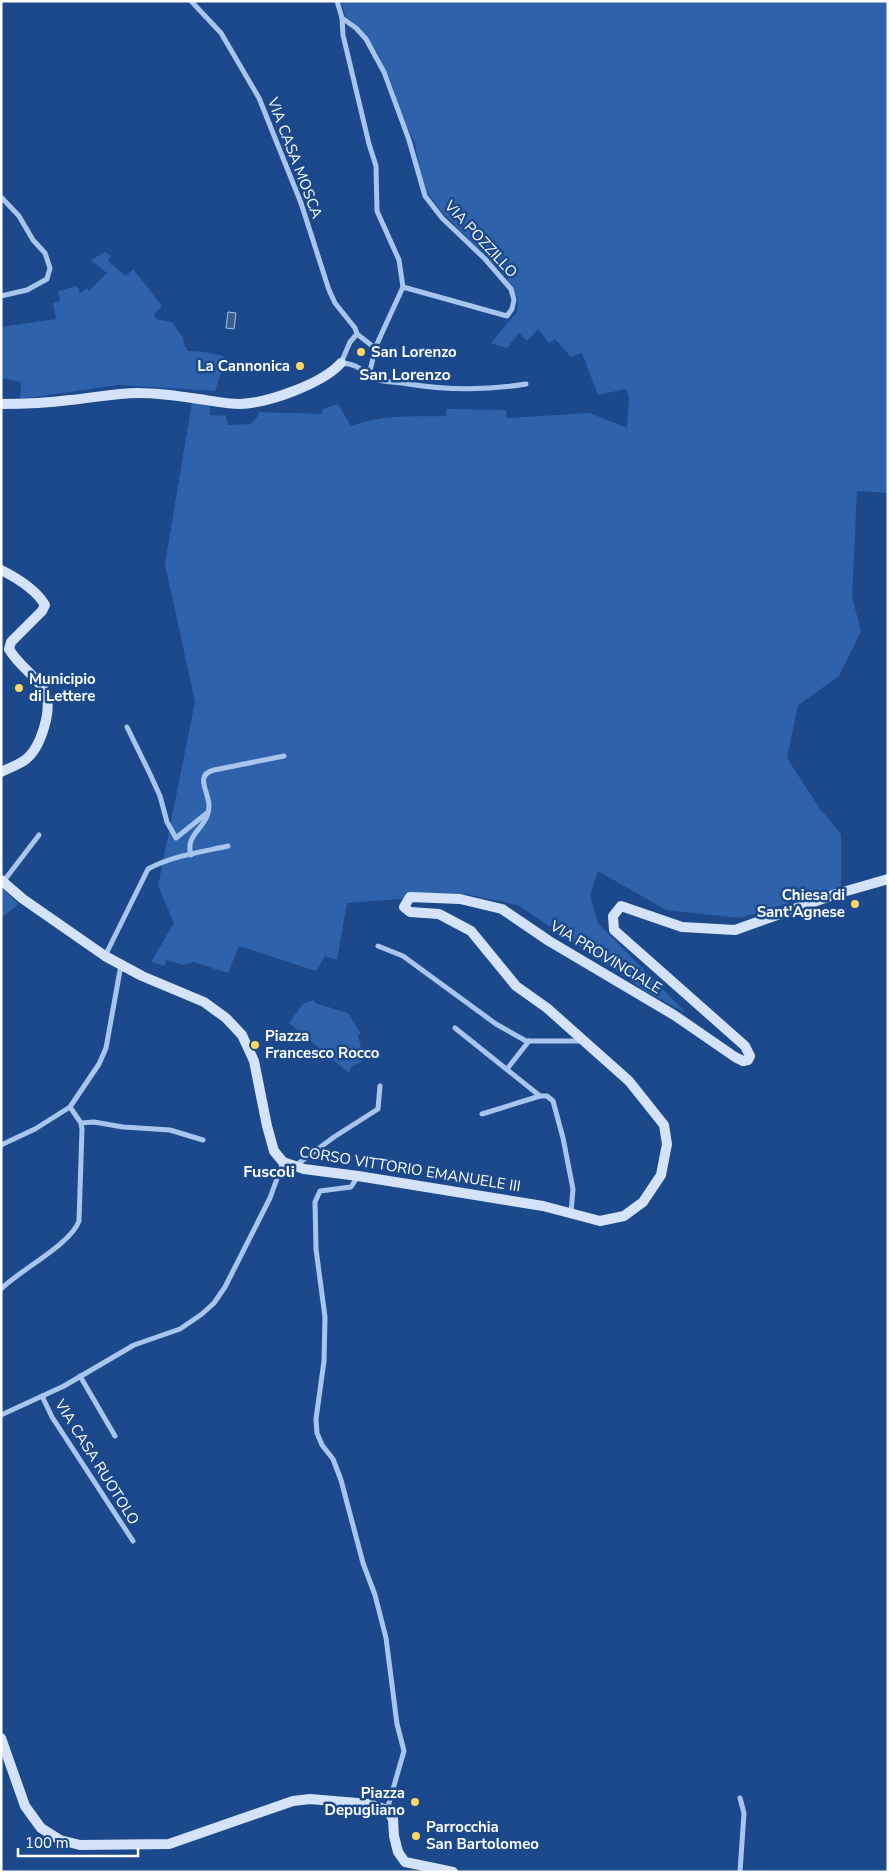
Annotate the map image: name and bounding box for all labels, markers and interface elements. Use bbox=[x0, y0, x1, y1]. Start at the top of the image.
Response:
street label: VIA CASA MOSCA bbox=[262, 94, 327, 221]
street label: VIA POZZILLO bbox=[439, 195, 522, 282]
place label: San Lorenzo bbox=[371, 342, 457, 362]
marker: San Lorenzo bbox=[355, 346, 367, 358]
place label: La Cannonica bbox=[197, 356, 290, 376]
marker: La Cannonica bbox=[294, 360, 306, 372]
district label: San Lorenzo bbox=[359, 364, 451, 386]
place label: Municipio di Lettere bbox=[29, 669, 96, 706]
marker: Municipio di Lettere bbox=[13, 682, 25, 694]
place label: Chiesa di Sant'Agnese bbox=[757, 885, 845, 922]
marker: Chiesa di Sant'Agnese bbox=[849, 898, 861, 910]
street label: VIA PROVINCIALE bbox=[546, 915, 665, 998]
place label: Piazza Francesco Rocco bbox=[265, 1026, 380, 1063]
marker: Piazza Francesco Rocco bbox=[249, 1039, 261, 1051]
street label: CORSO VITTORIO EMANUELE III bbox=[298, 1142, 522, 1196]
district label: Fuscoli bbox=[243, 1161, 295, 1183]
street label: VIA CASA RUOTOLO bbox=[50, 1395, 144, 1529]
place label: Piazza Depugliano bbox=[324, 1783, 405, 1820]
marker: Piazza Depugliano bbox=[409, 1796, 421, 1808]
place label: Parrocchia San Bartolomeo bbox=[426, 1817, 539, 1854]
scale bar bbox=[18, 1826, 138, 1858]
marker: Parrocchia San Bartolomeo bbox=[410, 1830, 422, 1842]
text: 100 m bbox=[25, 1833, 69, 1853]

